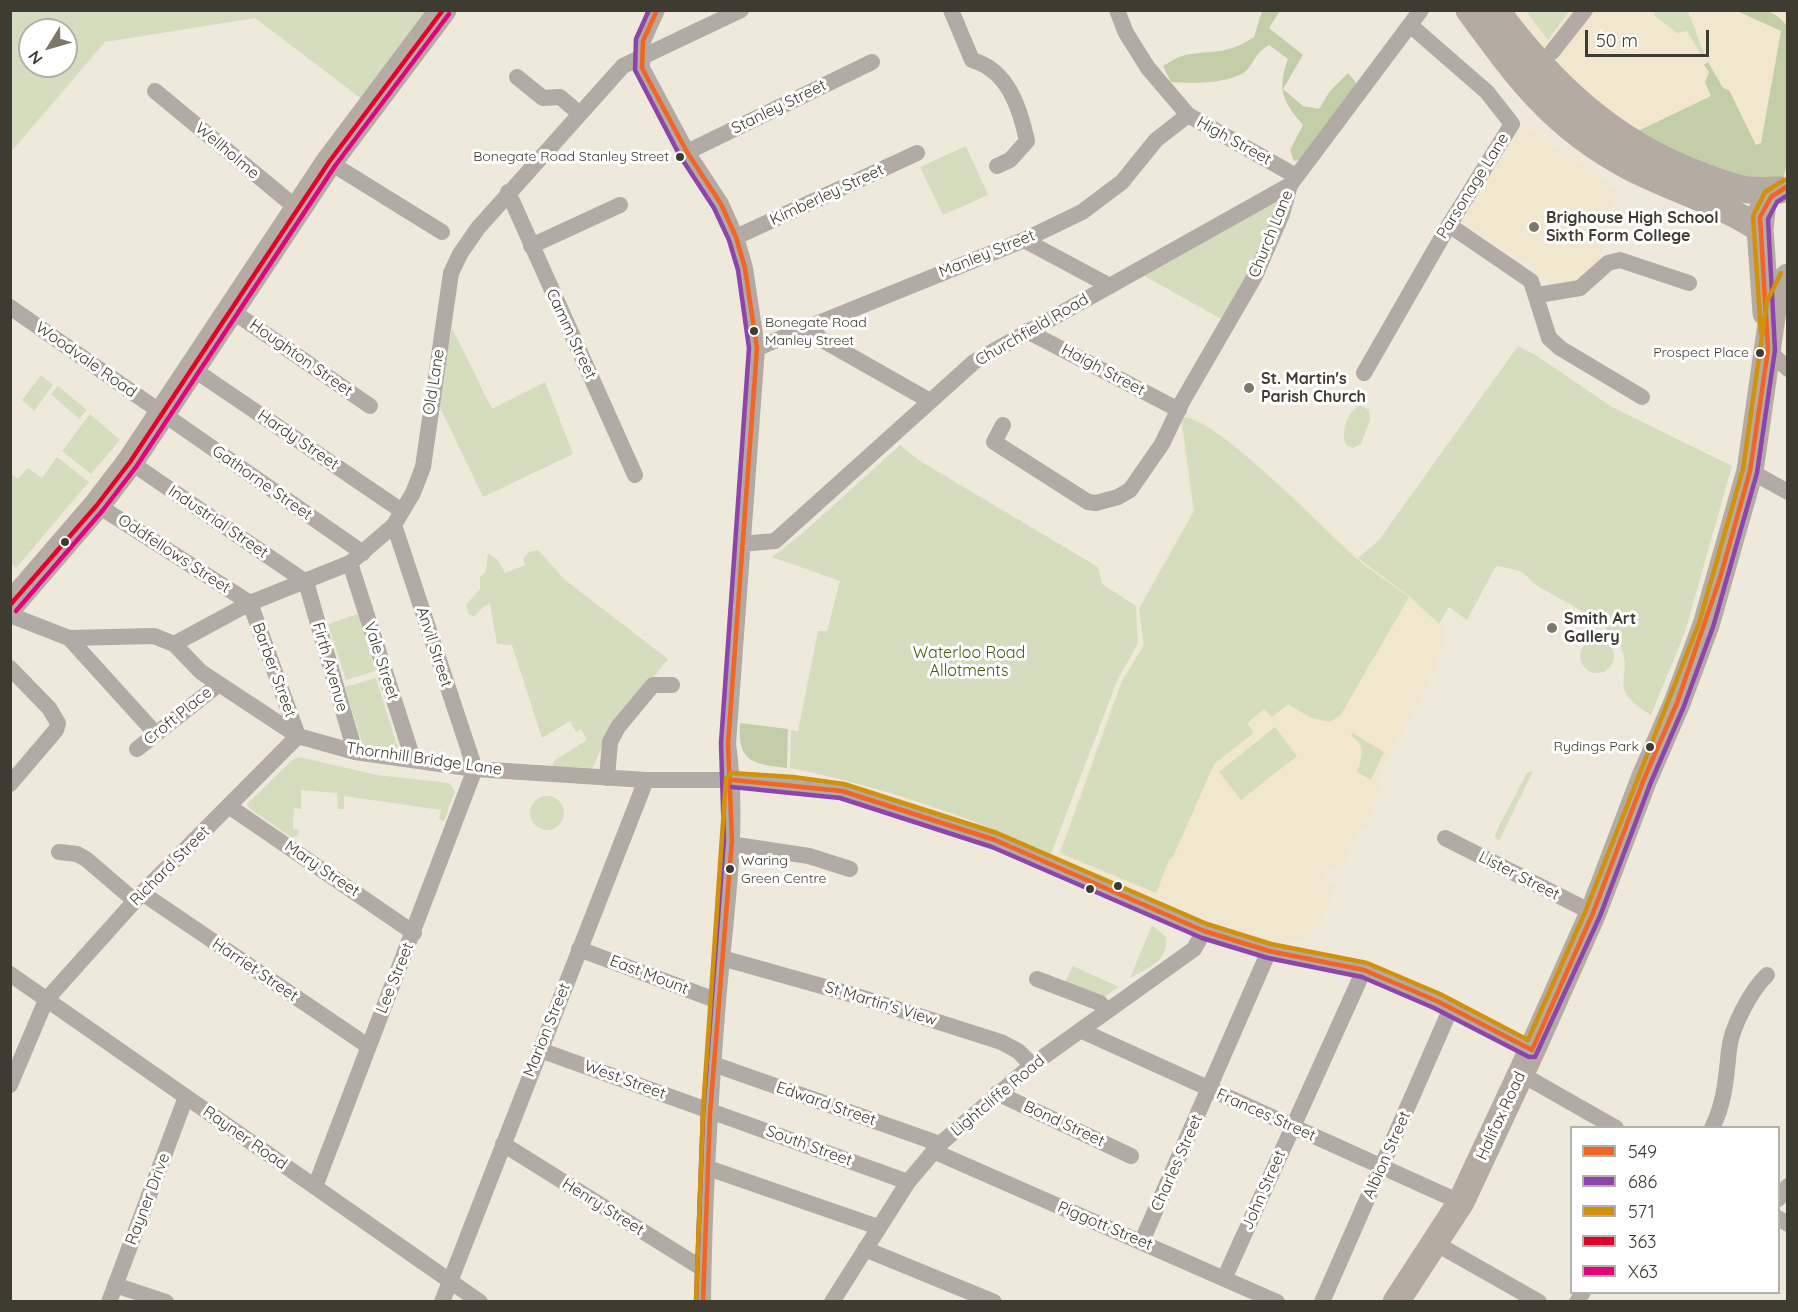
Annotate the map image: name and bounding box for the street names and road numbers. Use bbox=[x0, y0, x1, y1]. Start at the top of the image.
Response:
street label: Stanley Street bbox=[728, 76, 830, 138]
street label: High Street bbox=[1193, 113, 1275, 169]
street label: Wellholme bbox=[191, 119, 263, 183]
street label: Parsonage Lane bbox=[1433, 130, 1513, 242]
street label: Kimberley Street bbox=[767, 160, 887, 230]
street label: Church Lane bbox=[1245, 187, 1297, 281]
street label: Manley Street bbox=[936, 226, 1038, 282]
street label: Camm Street bbox=[542, 286, 600, 382]
street label: Churchfield Road bbox=[972, 290, 1092, 370]
street label: Houghton Street bbox=[246, 315, 356, 401]
street label: Woodvale Road bbox=[32, 318, 140, 402]
street label: Haigh Street bbox=[1058, 340, 1148, 400]
street label: Old Lane bbox=[419, 348, 449, 416]
street label: Hardy Street bbox=[254, 406, 342, 474]
street label: Gathorne Street bbox=[208, 441, 316, 525]
street label: Industrial Street bbox=[164, 482, 272, 562]
street label: Oddfellows Street bbox=[114, 510, 234, 598]
street label: Anvil Street bbox=[412, 604, 456, 690]
street label: Barber Street bbox=[248, 620, 300, 720]
street label: Firth Avenue bbox=[308, 620, 352, 714]
street label: Vale Street bbox=[359, 620, 403, 702]
street label: Croft Place bbox=[140, 683, 216, 749]
street label: Thornhill Bridge Lane bbox=[345, 739, 503, 779]
street label: Richard Street bbox=[126, 822, 214, 910]
street label: Mary Street bbox=[281, 837, 363, 901]
street label: Lister Street bbox=[1475, 847, 1563, 905]
street label: Harriet Street bbox=[208, 934, 302, 1006]
street label: Lee Street bbox=[372, 940, 418, 1016]
street label: East Mount bbox=[607, 951, 691, 999]
street label: St Martin's View bbox=[823, 978, 939, 1030]
street label: Marion Street bbox=[519, 980, 575, 1080]
street label: Lightcliffe Road bbox=[947, 1051, 1049, 1141]
street label: West Street bbox=[582, 1056, 668, 1104]
street label: Halifax Road bbox=[1472, 1069, 1530, 1163]
street label: Edward Street bbox=[774, 1078, 878, 1130]
street label: Frances Street bbox=[1213, 1085, 1319, 1145]
street label: Bond Street bbox=[1020, 1097, 1108, 1151]
street label: Rayner Road bbox=[199, 1102, 291, 1174]
street label: Albion Street bbox=[1359, 1108, 1415, 1202]
street label: Charles Street bbox=[1147, 1112, 1207, 1214]
street label: South Street bbox=[763, 1122, 855, 1170]
street label: John Street bbox=[1238, 1147, 1290, 1233]
street label: Rayner Drive bbox=[122, 1150, 174, 1248]
street label: Henry Street bbox=[558, 1174, 648, 1240]
street label: Piggott Street bbox=[1055, 1197, 1155, 1255]

